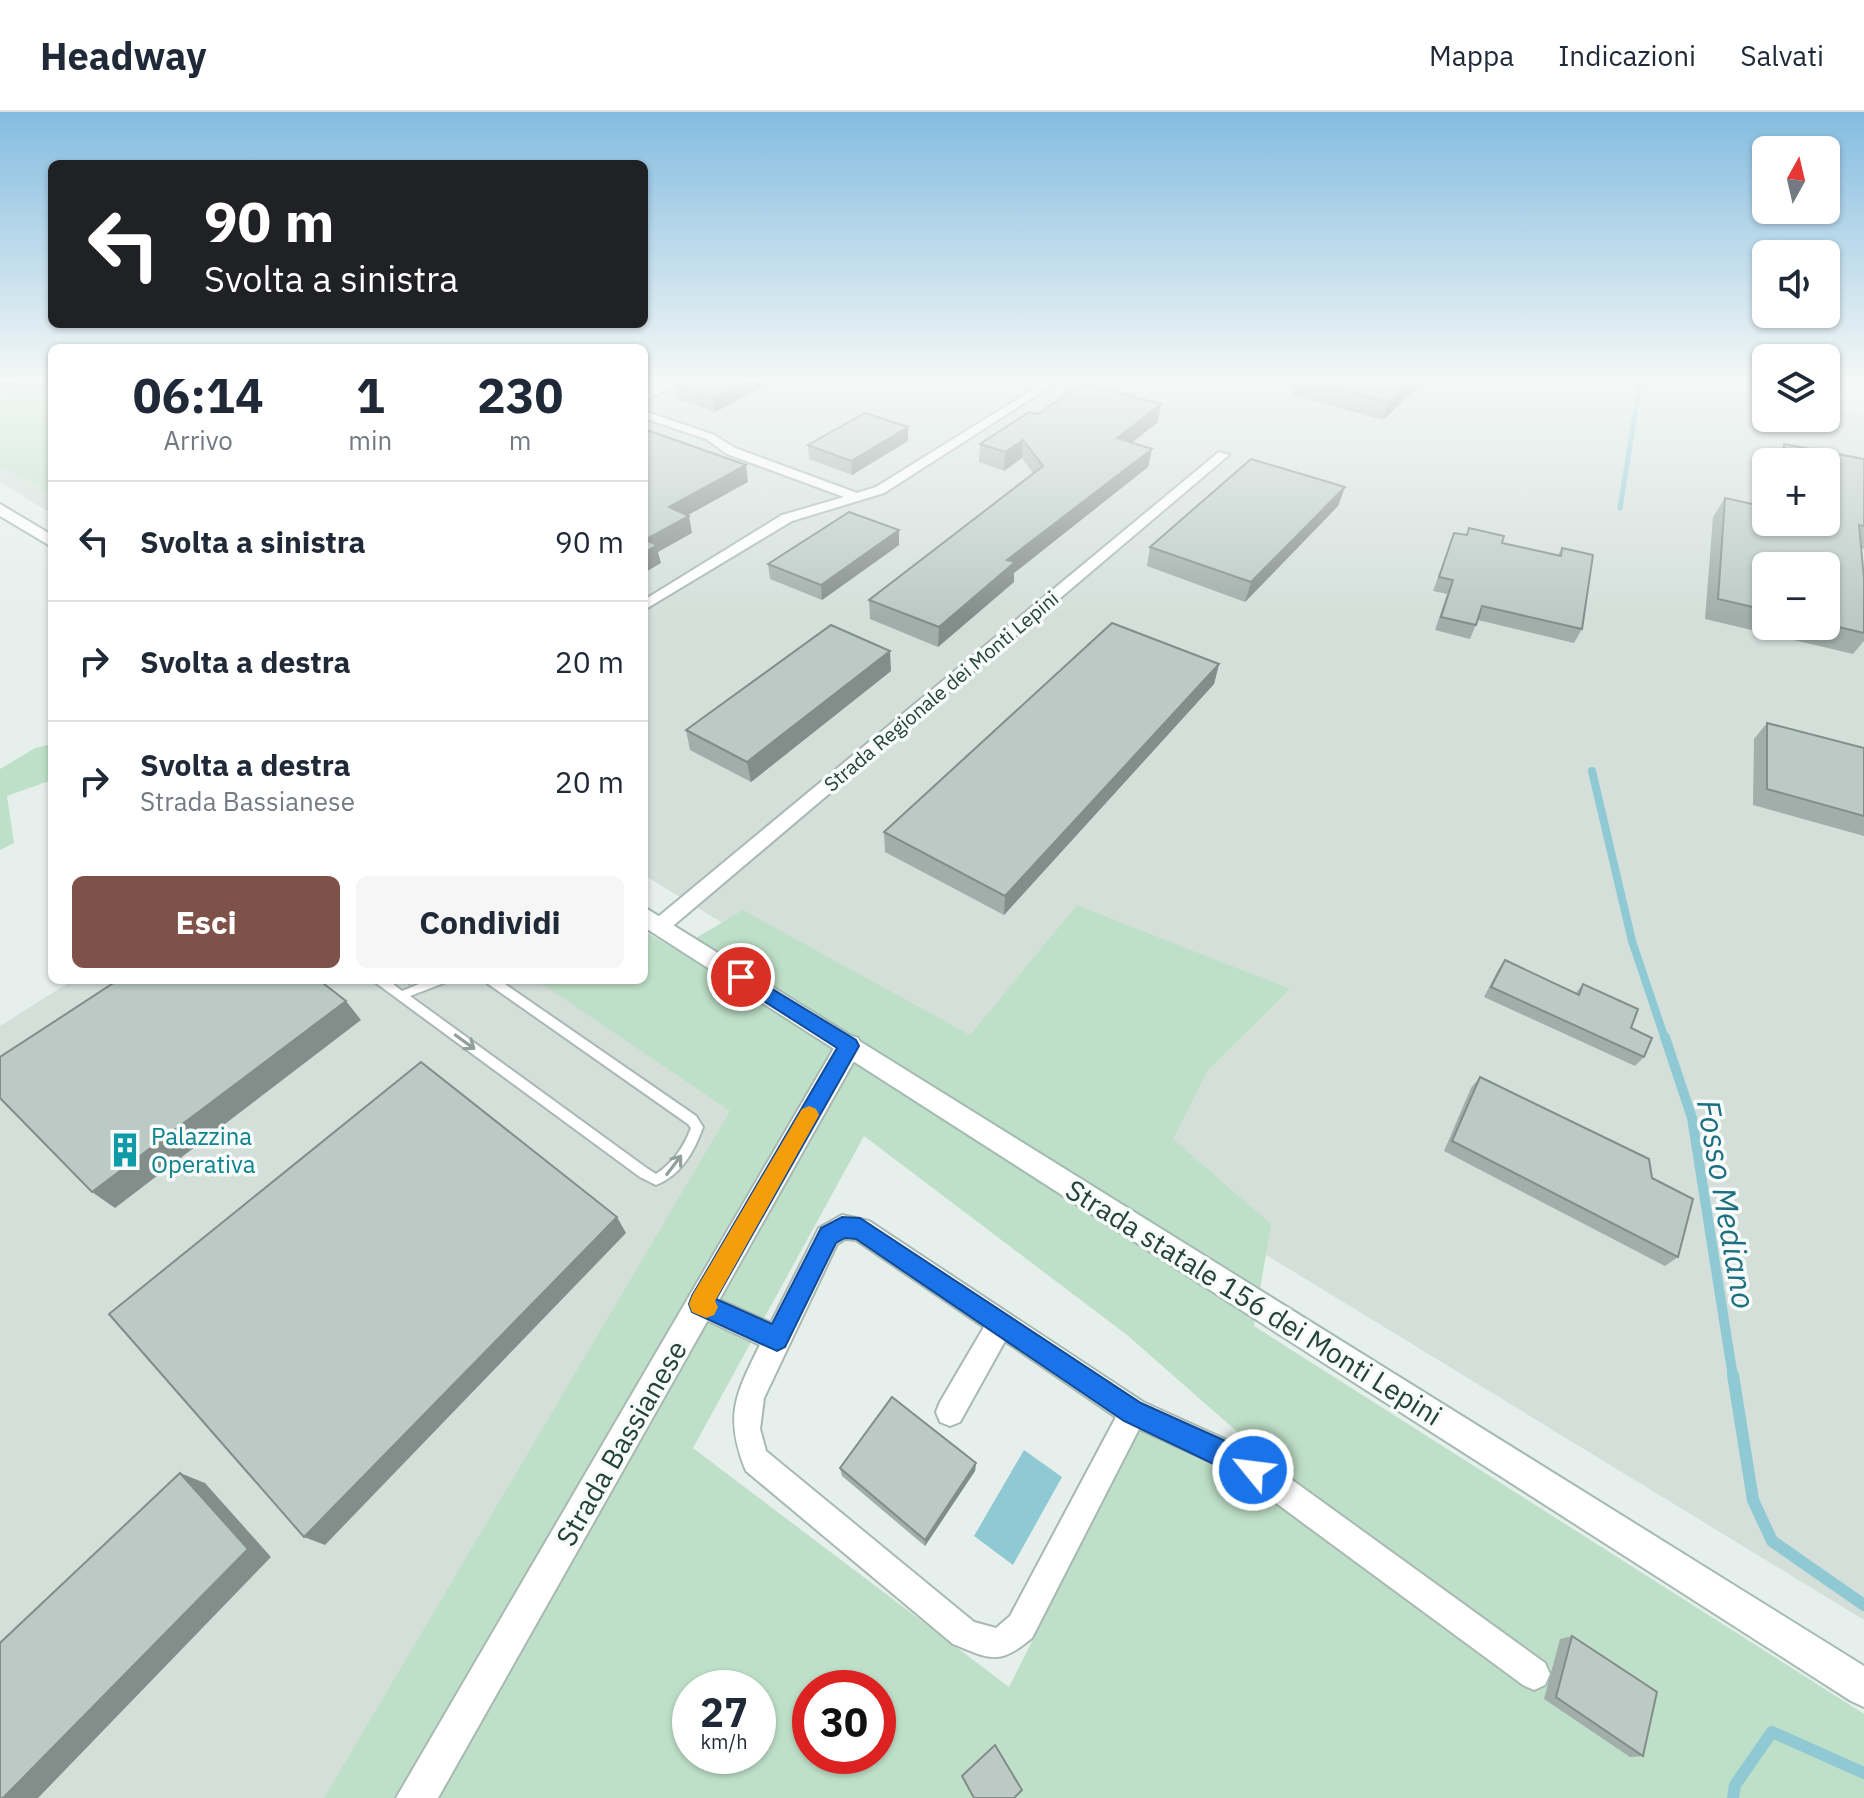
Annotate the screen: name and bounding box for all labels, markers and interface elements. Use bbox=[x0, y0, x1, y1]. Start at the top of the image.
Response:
text: Headway bbox=[40, 31, 207, 80]
text: Mappa bbox=[1429, 37, 1514, 74]
text: Indicazioni bbox=[1558, 37, 1696, 74]
text: Salvati bbox=[1740, 37, 1824, 74]
north arrow bbox=[1752, 136, 1840, 224]
map controls bbox=[1752, 136, 1840, 640]
text: 90 m bbox=[204, 185, 334, 257]
icon: left bbox=[72, 192, 176, 296]
button: sound bbox=[1752, 240, 1840, 328]
text: Svolta a sinistra bbox=[204, 255, 458, 302]
button: layers bbox=[1752, 344, 1840, 432]
text: 06:14 bbox=[133, 364, 264, 426]
text: 1 bbox=[356, 364, 385, 426]
text: 230 bbox=[477, 364, 563, 426]
text: Arrivo bbox=[163, 423, 233, 457]
text: min bbox=[348, 423, 392, 457]
text: m bbox=[509, 423, 531, 457]
button: + bbox=[1752, 448, 1840, 536]
icon: left bbox=[72, 519, 116, 563]
text: Svolta a sinistra bbox=[140, 522, 366, 561]
text: 90 m bbox=[555, 522, 624, 561]
button: − bbox=[1752, 552, 1840, 640]
street label: Strada Regionale dei Monti Lepini bbox=[818, 585, 1064, 797]
icon: right bbox=[72, 639, 116, 683]
text: Svolta a destra bbox=[140, 642, 351, 681]
text: 20 m bbox=[555, 642, 624, 681]
text: Svolta a destra bbox=[140, 745, 351, 784]
icon: right bbox=[72, 759, 116, 803]
text: 20 m bbox=[555, 762, 624, 801]
text: Strada Bassianese bbox=[140, 784, 355, 818]
button: Esci bbox=[72, 876, 340, 968]
button: Condividi bbox=[356, 876, 624, 968]
pin bbox=[707, 943, 775, 1011]
icon: arrive bbox=[719, 955, 763, 999]
one-way arrow bbox=[453, 1033, 475, 1050]
water label: Fosso Mediano bbox=[1688, 1096, 1766, 1312]
place label: Palazzina Operativa bbox=[151, 1120, 256, 1180]
building icon: Palazzina Operativa bbox=[106, 1131, 144, 1169]
one-way arrow bbox=[665, 1155, 682, 1176]
street label: Strada statale 156 dei Monti Lepini bbox=[1059, 1171, 1449, 1433]
street label: Strada Bassianese bbox=[547, 1333, 695, 1553]
position arrow bbox=[1211, 1428, 1295, 1512]
speed limit sign: 30 bbox=[792, 1670, 896, 1774]
text: 27 bbox=[700, 1686, 748, 1738]
text: km/h bbox=[700, 1728, 748, 1755]

